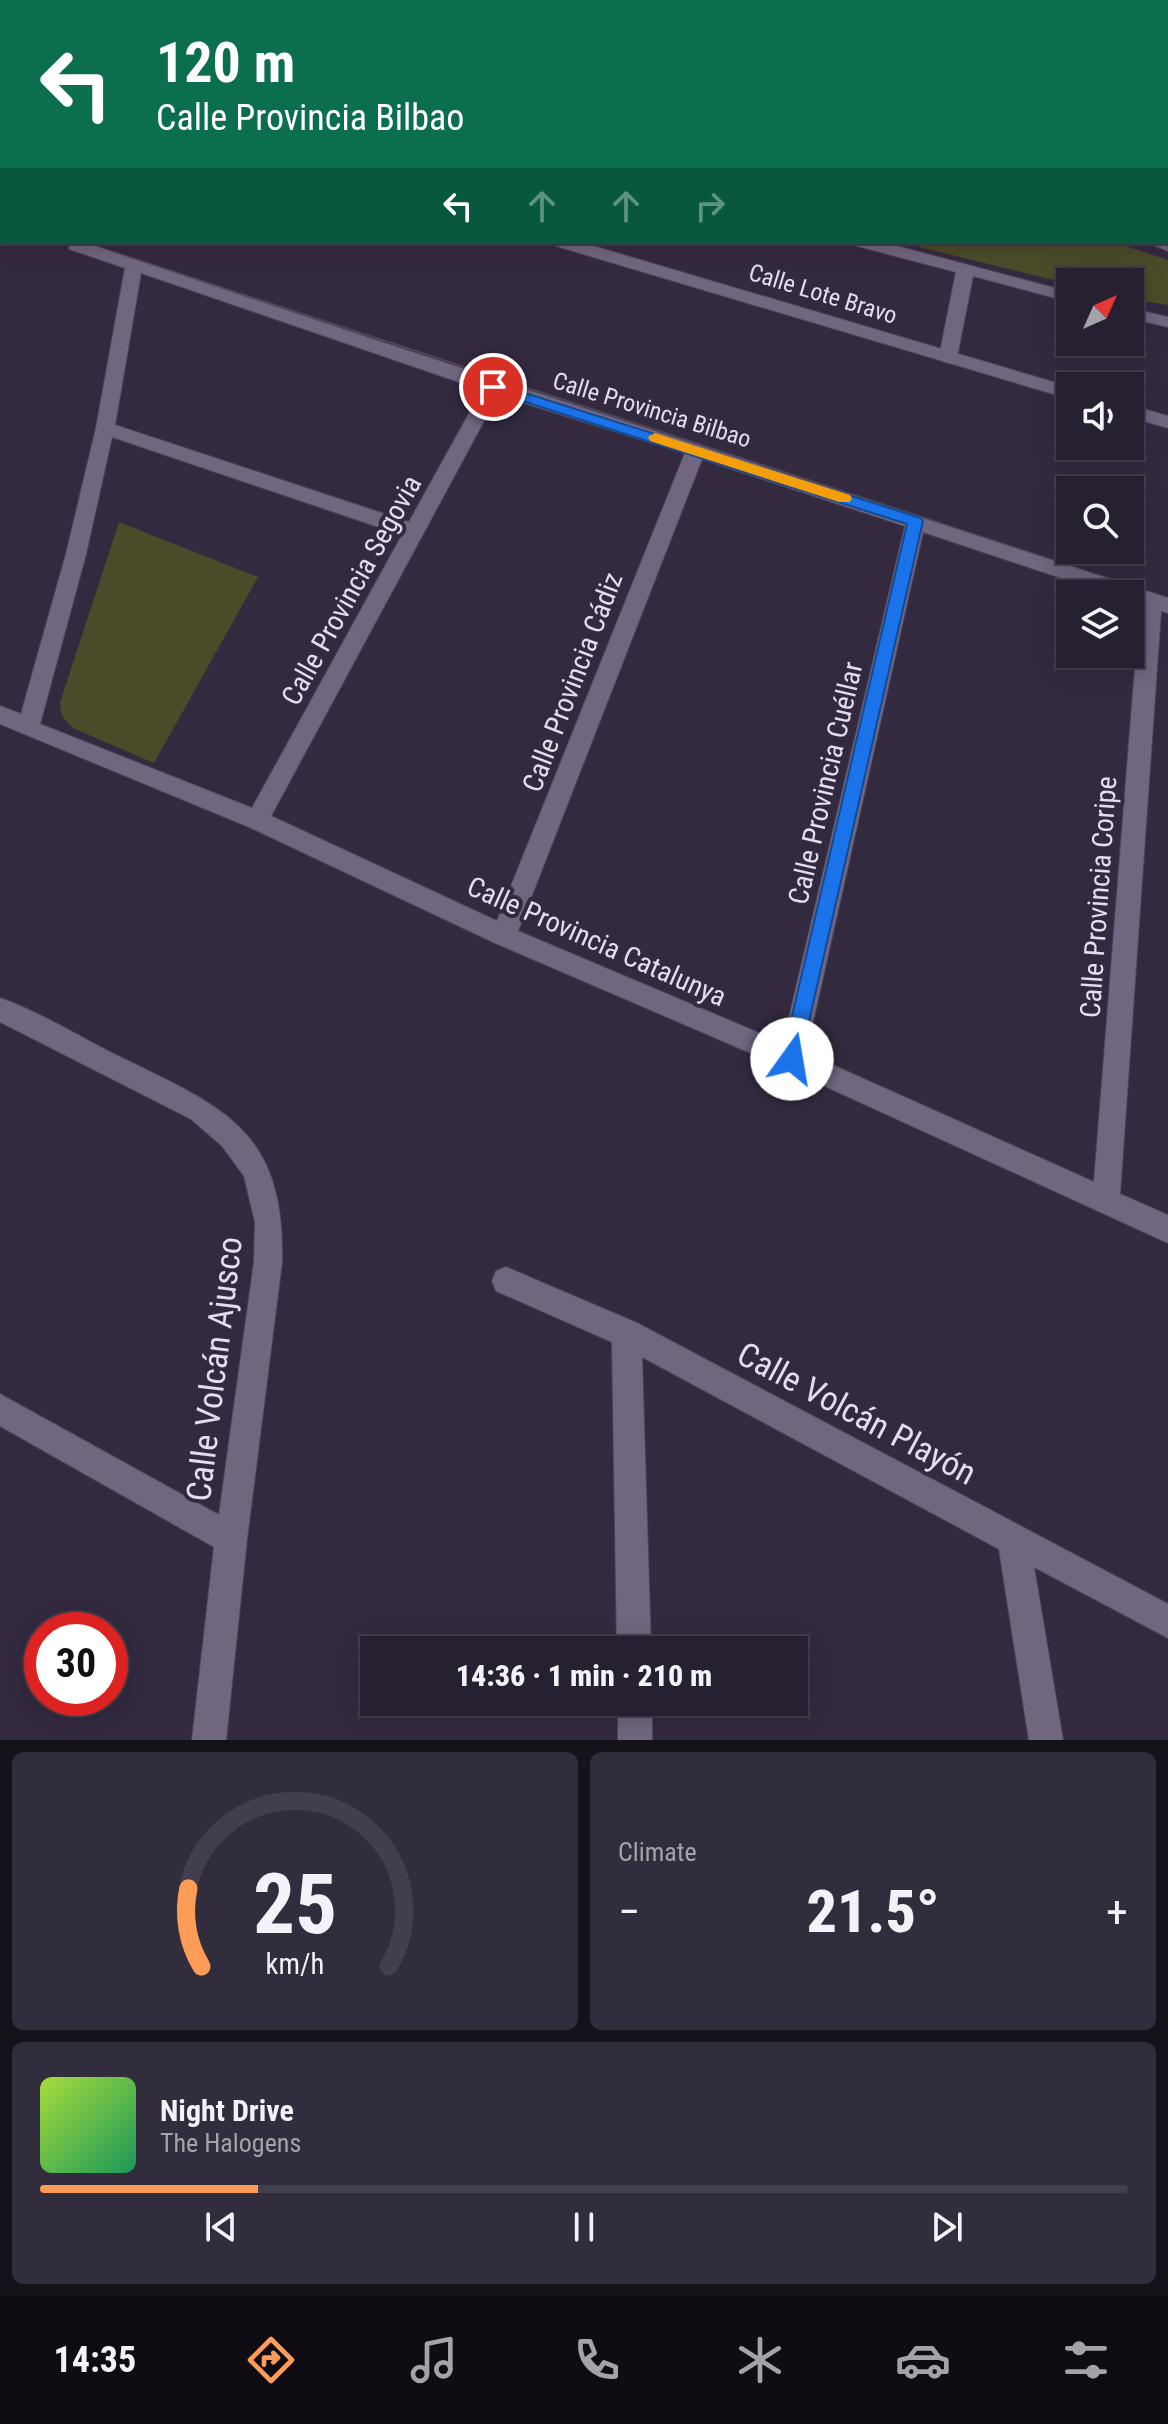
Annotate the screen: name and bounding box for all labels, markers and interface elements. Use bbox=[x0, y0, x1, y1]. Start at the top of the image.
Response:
text: 120 m bbox=[156, 30, 295, 96]
icon: left bbox=[24, 32, 128, 136]
text: Calle Provincia Bilbao bbox=[156, 97, 464, 139]
icon: left bbox=[436, 184, 480, 228]
icon: ahead bbox=[520, 184, 564, 228]
icon: ahead bbox=[604, 184, 648, 228]
icon: right bbox=[688, 184, 732, 228]
street label: Calle Lote Bravo bbox=[745, 258, 901, 330]
north arrow bbox=[1056, 268, 1144, 356]
map controls bbox=[1056, 268, 1144, 668]
pin bbox=[459, 353, 527, 421]
icon: arrive bbox=[471, 365, 515, 409]
street label: Calle Provincia Bilbao bbox=[550, 367, 754, 453]
button: sound bbox=[1056, 372, 1144, 460]
street label: Calle Provincia Segovia bbox=[275, 470, 428, 711]
button: search bbox=[1056, 476, 1144, 564]
street label: Calle Provincia Cádiz bbox=[515, 568, 630, 797]
button: layers bbox=[1056, 580, 1144, 668]
street label: Calle Provincia Cuéllar bbox=[782, 659, 869, 908]
street label: Calle Provincia Coripe bbox=[1074, 775, 1123, 1019]
street label: Calle Provincia Catalunya bbox=[462, 869, 731, 1013]
position arrow bbox=[750, 1017, 834, 1101]
street label: Calle Volcán Ajusco bbox=[178, 1234, 250, 1504]
street label: Calle Volcán Playón bbox=[731, 1333, 983, 1493]
speed limit sign: 30 bbox=[24, 1612, 128, 1716]
text: 14:36 · 1 min · 210 m bbox=[456, 1658, 712, 1693]
text: Climate bbox=[618, 1837, 697, 1867]
text: 25 bbox=[253, 1856, 337, 1953]
text: 21.5° bbox=[807, 1876, 940, 1947]
text: − bbox=[618, 1886, 640, 1938]
text: + bbox=[1106, 1886, 1128, 1938]
text: km/h bbox=[266, 1947, 324, 1981]
text: Night Drive bbox=[160, 2093, 294, 2128]
text: The Halogens bbox=[160, 2128, 301, 2158]
icon: previous bbox=[199, 2205, 243, 2249]
icon: pause bbox=[562, 2205, 606, 2249]
icon: next bbox=[925, 2205, 969, 2249]
icon: directions bbox=[243, 2332, 299, 2388]
icon: music bbox=[406, 2332, 462, 2388]
icon: phone bbox=[569, 2332, 625, 2388]
icon: climate bbox=[732, 2332, 788, 2388]
icon: car bbox=[895, 2332, 951, 2388]
icon: filters bbox=[1058, 2332, 1114, 2388]
text: 14:35 bbox=[54, 2339, 136, 2381]

